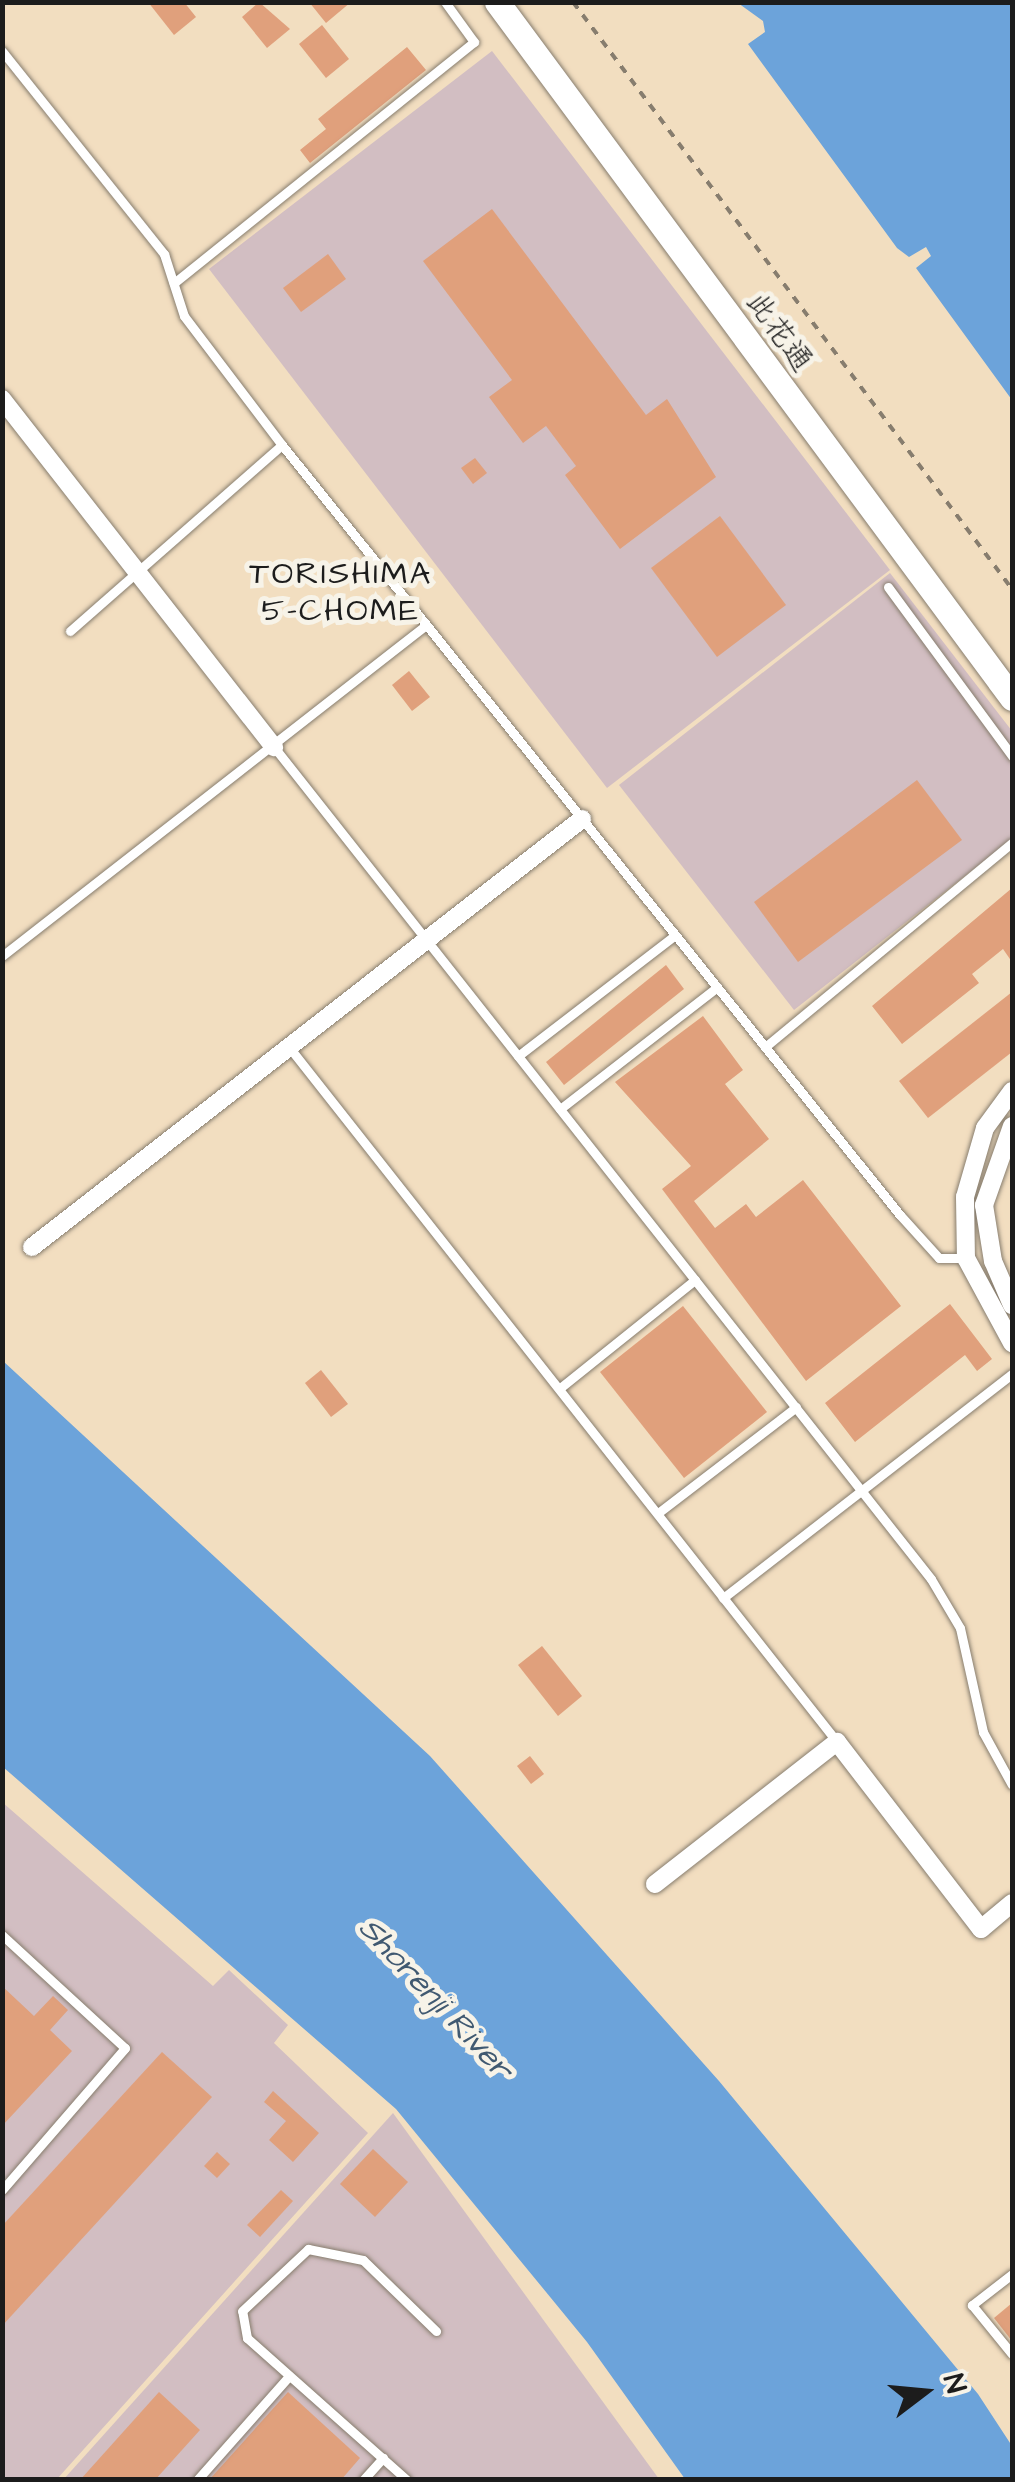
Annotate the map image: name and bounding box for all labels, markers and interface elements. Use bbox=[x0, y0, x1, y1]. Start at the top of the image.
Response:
street label: 此花通 bbox=[738, 285, 820, 379]
district label: TORISHIMA 5-CHOME bbox=[249, 556, 433, 631]
water label: Shorenji River bbox=[350, 1910, 520, 2088]
north arrow bbox=[875, 2342, 975, 2442]
text: N bbox=[933, 2370, 975, 2397]

